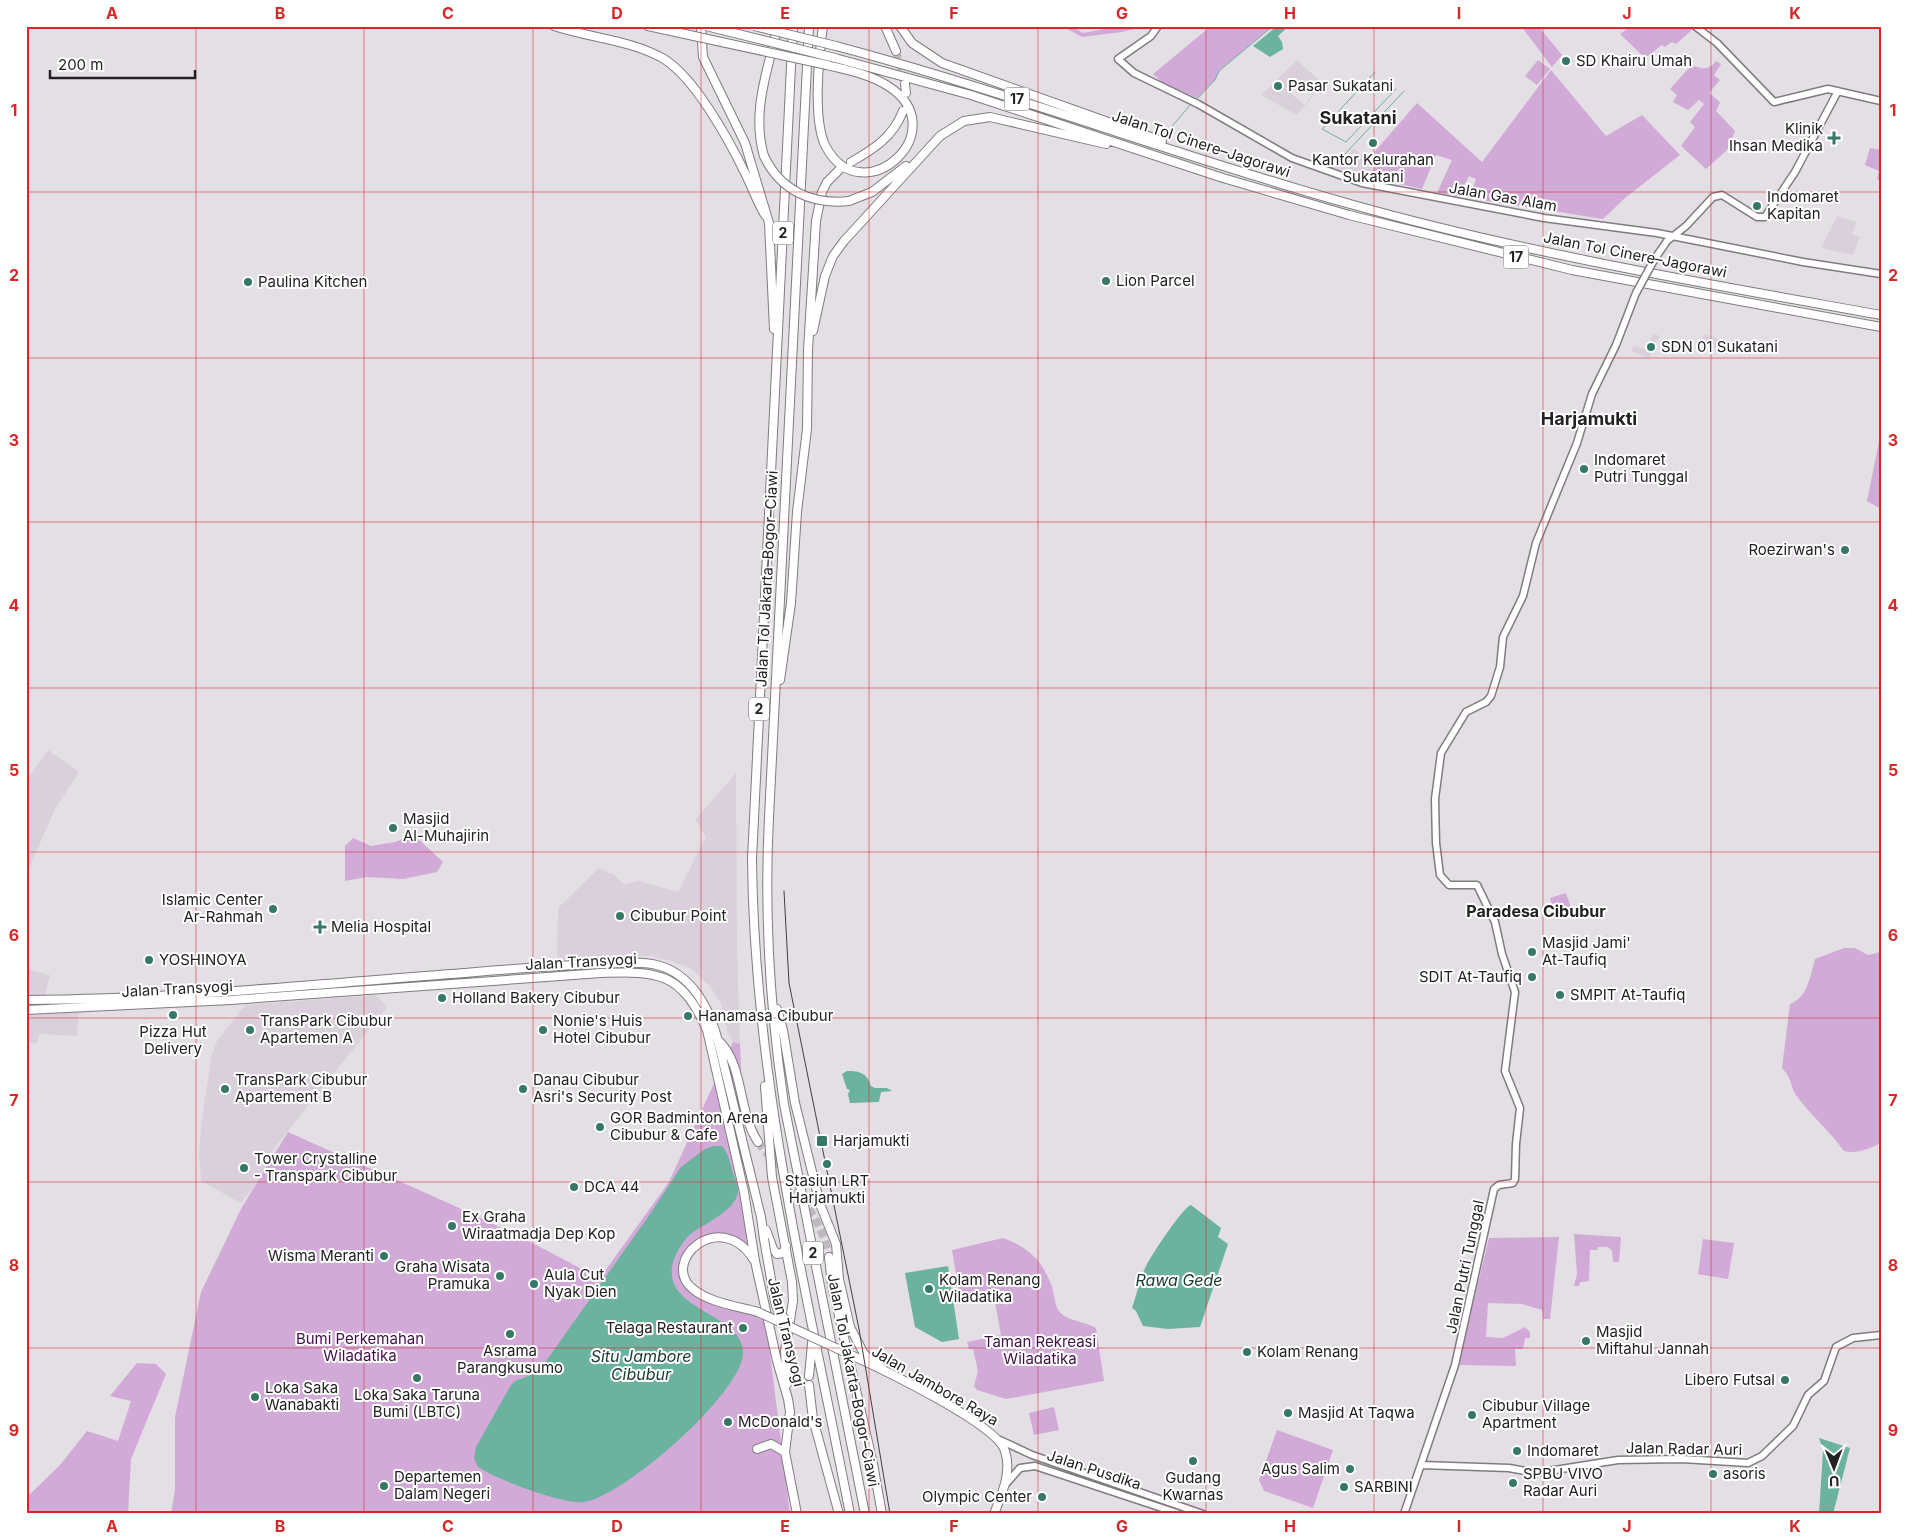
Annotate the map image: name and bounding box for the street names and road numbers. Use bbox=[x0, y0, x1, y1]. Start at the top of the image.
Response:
road number: 17 bbox=[1004, 88, 1030, 110]
street label: Jalan Tol Cinere–Jagorawi bbox=[1110, 106, 1293, 181]
street label: Jalan Gas Alam bbox=[1448, 178, 1559, 215]
road number: 2 bbox=[773, 222, 793, 244]
street label: Jalan Tol Cinere–Jagorawi bbox=[1542, 227, 1728, 282]
road number: 17 bbox=[1504, 246, 1528, 268]
street label: Jalan Tol Jakarta–Bogor–Ciawi bbox=[751, 470, 782, 688]
road number: 2 bbox=[749, 698, 769, 721]
street label: Jalan Transyogi bbox=[525, 949, 637, 974]
street label: Jalan Transyogi bbox=[121, 976, 233, 1001]
street label: Jalan Putri Tunggal bbox=[1441, 1198, 1488, 1335]
road number: 2 bbox=[803, 1242, 823, 1264]
street label: Jalan Tol Jakarta–Bogor–Ciawi bbox=[823, 1272, 884, 1488]
street label: Jalan Transyogi bbox=[764, 1275, 809, 1388]
street label: Jalan Jambore Raya bbox=[868, 1341, 1002, 1430]
street label: Jalan Radar Auri bbox=[1626, 1438, 1742, 1459]
street label: Jalan Pusdika bbox=[1045, 1445, 1144, 1494]

